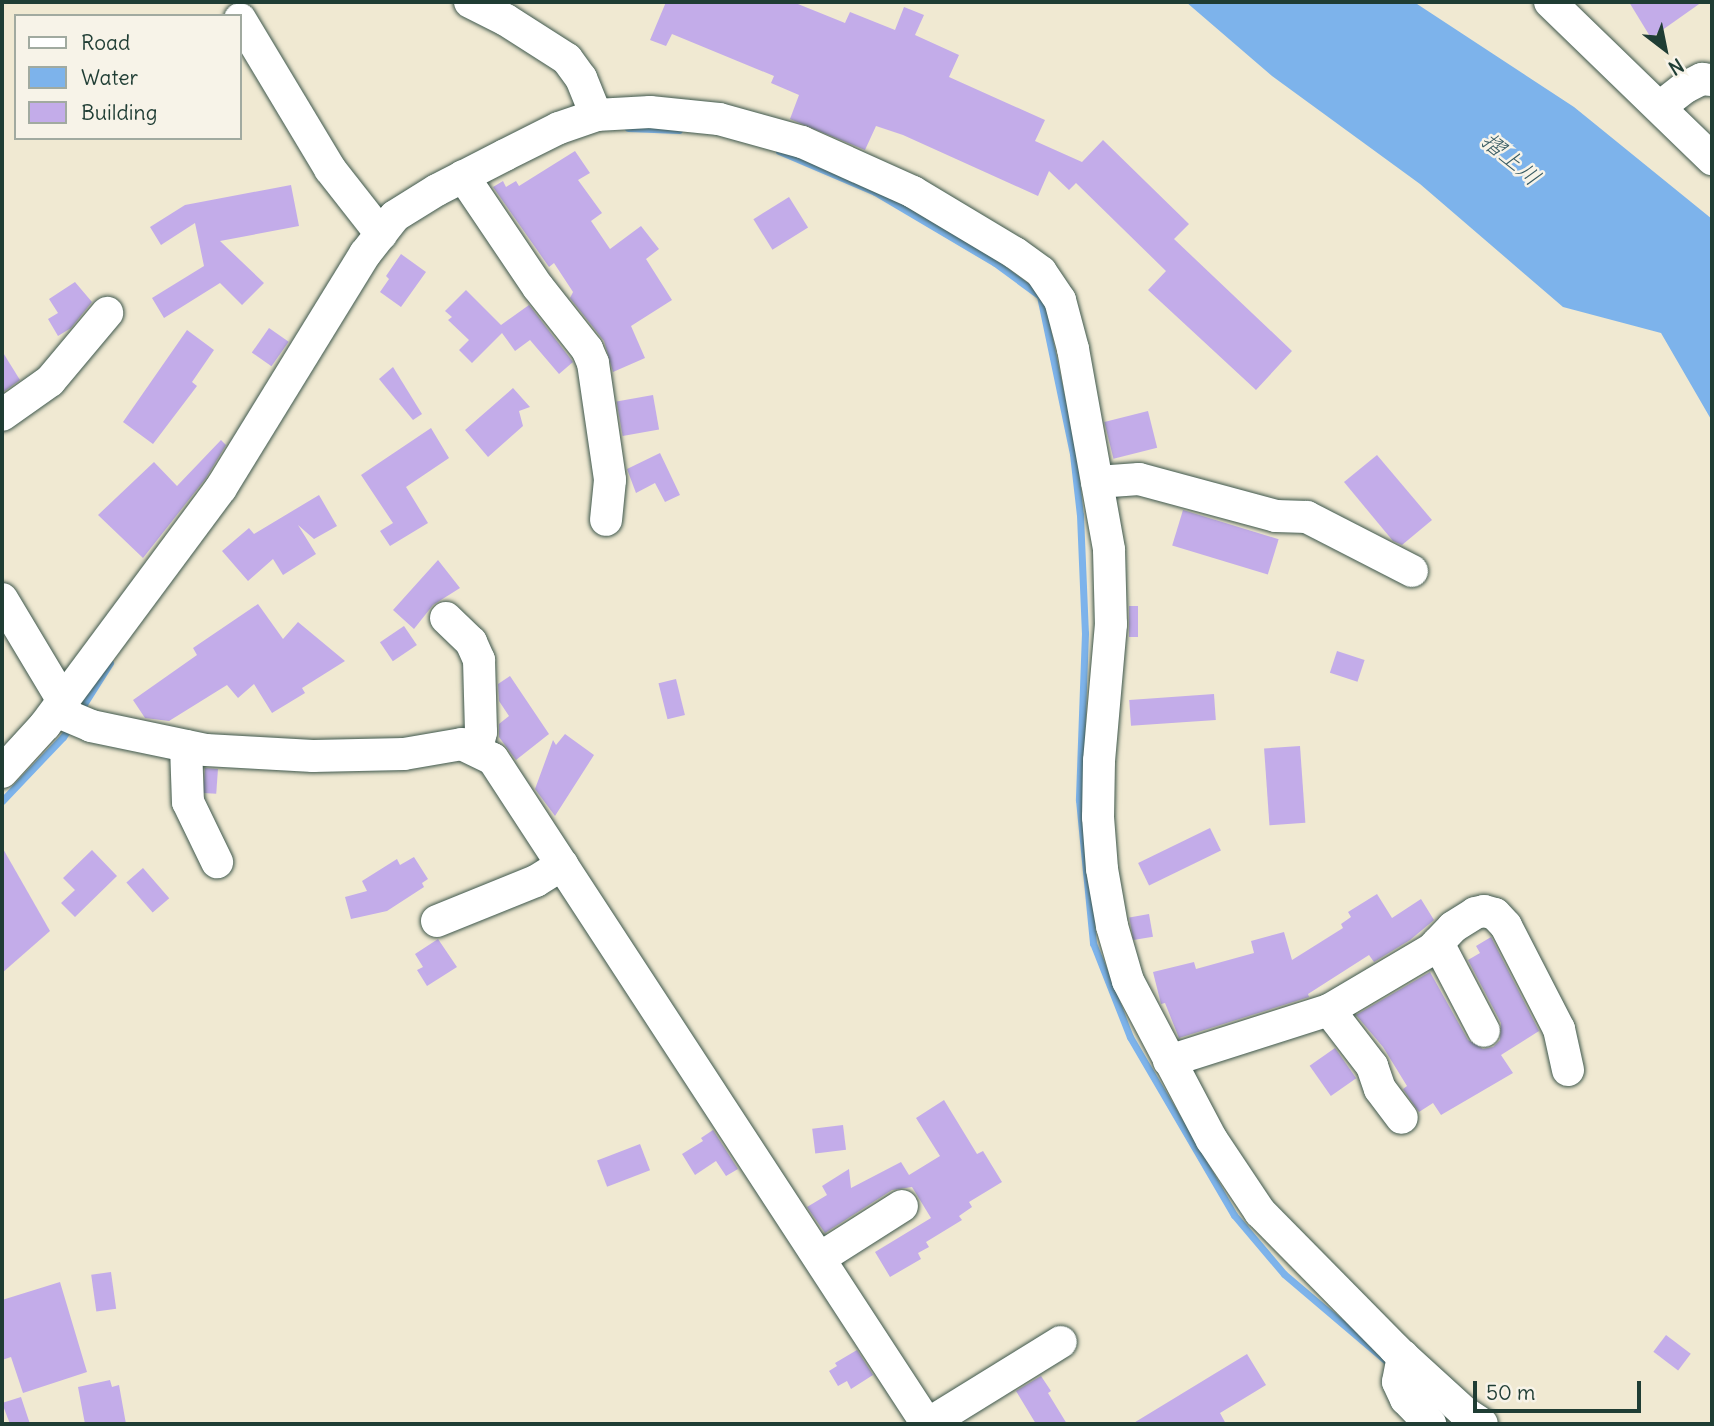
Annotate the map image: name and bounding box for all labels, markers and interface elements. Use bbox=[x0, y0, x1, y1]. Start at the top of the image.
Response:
legend bbox=[14, 14, 242, 140]
north arrow bbox=[1630, 14, 1700, 84]
text: Road bbox=[81, 29, 130, 56]
text: N bbox=[1664, 53, 1688, 80]
text: Water bbox=[81, 64, 138, 91]
text: Building bbox=[81, 99, 157, 126]
water label: 摺上川 bbox=[1476, 126, 1546, 192]
scale bar bbox=[1476, 1366, 1644, 1410]
text: 50 m bbox=[1486, 1379, 1535, 1406]

